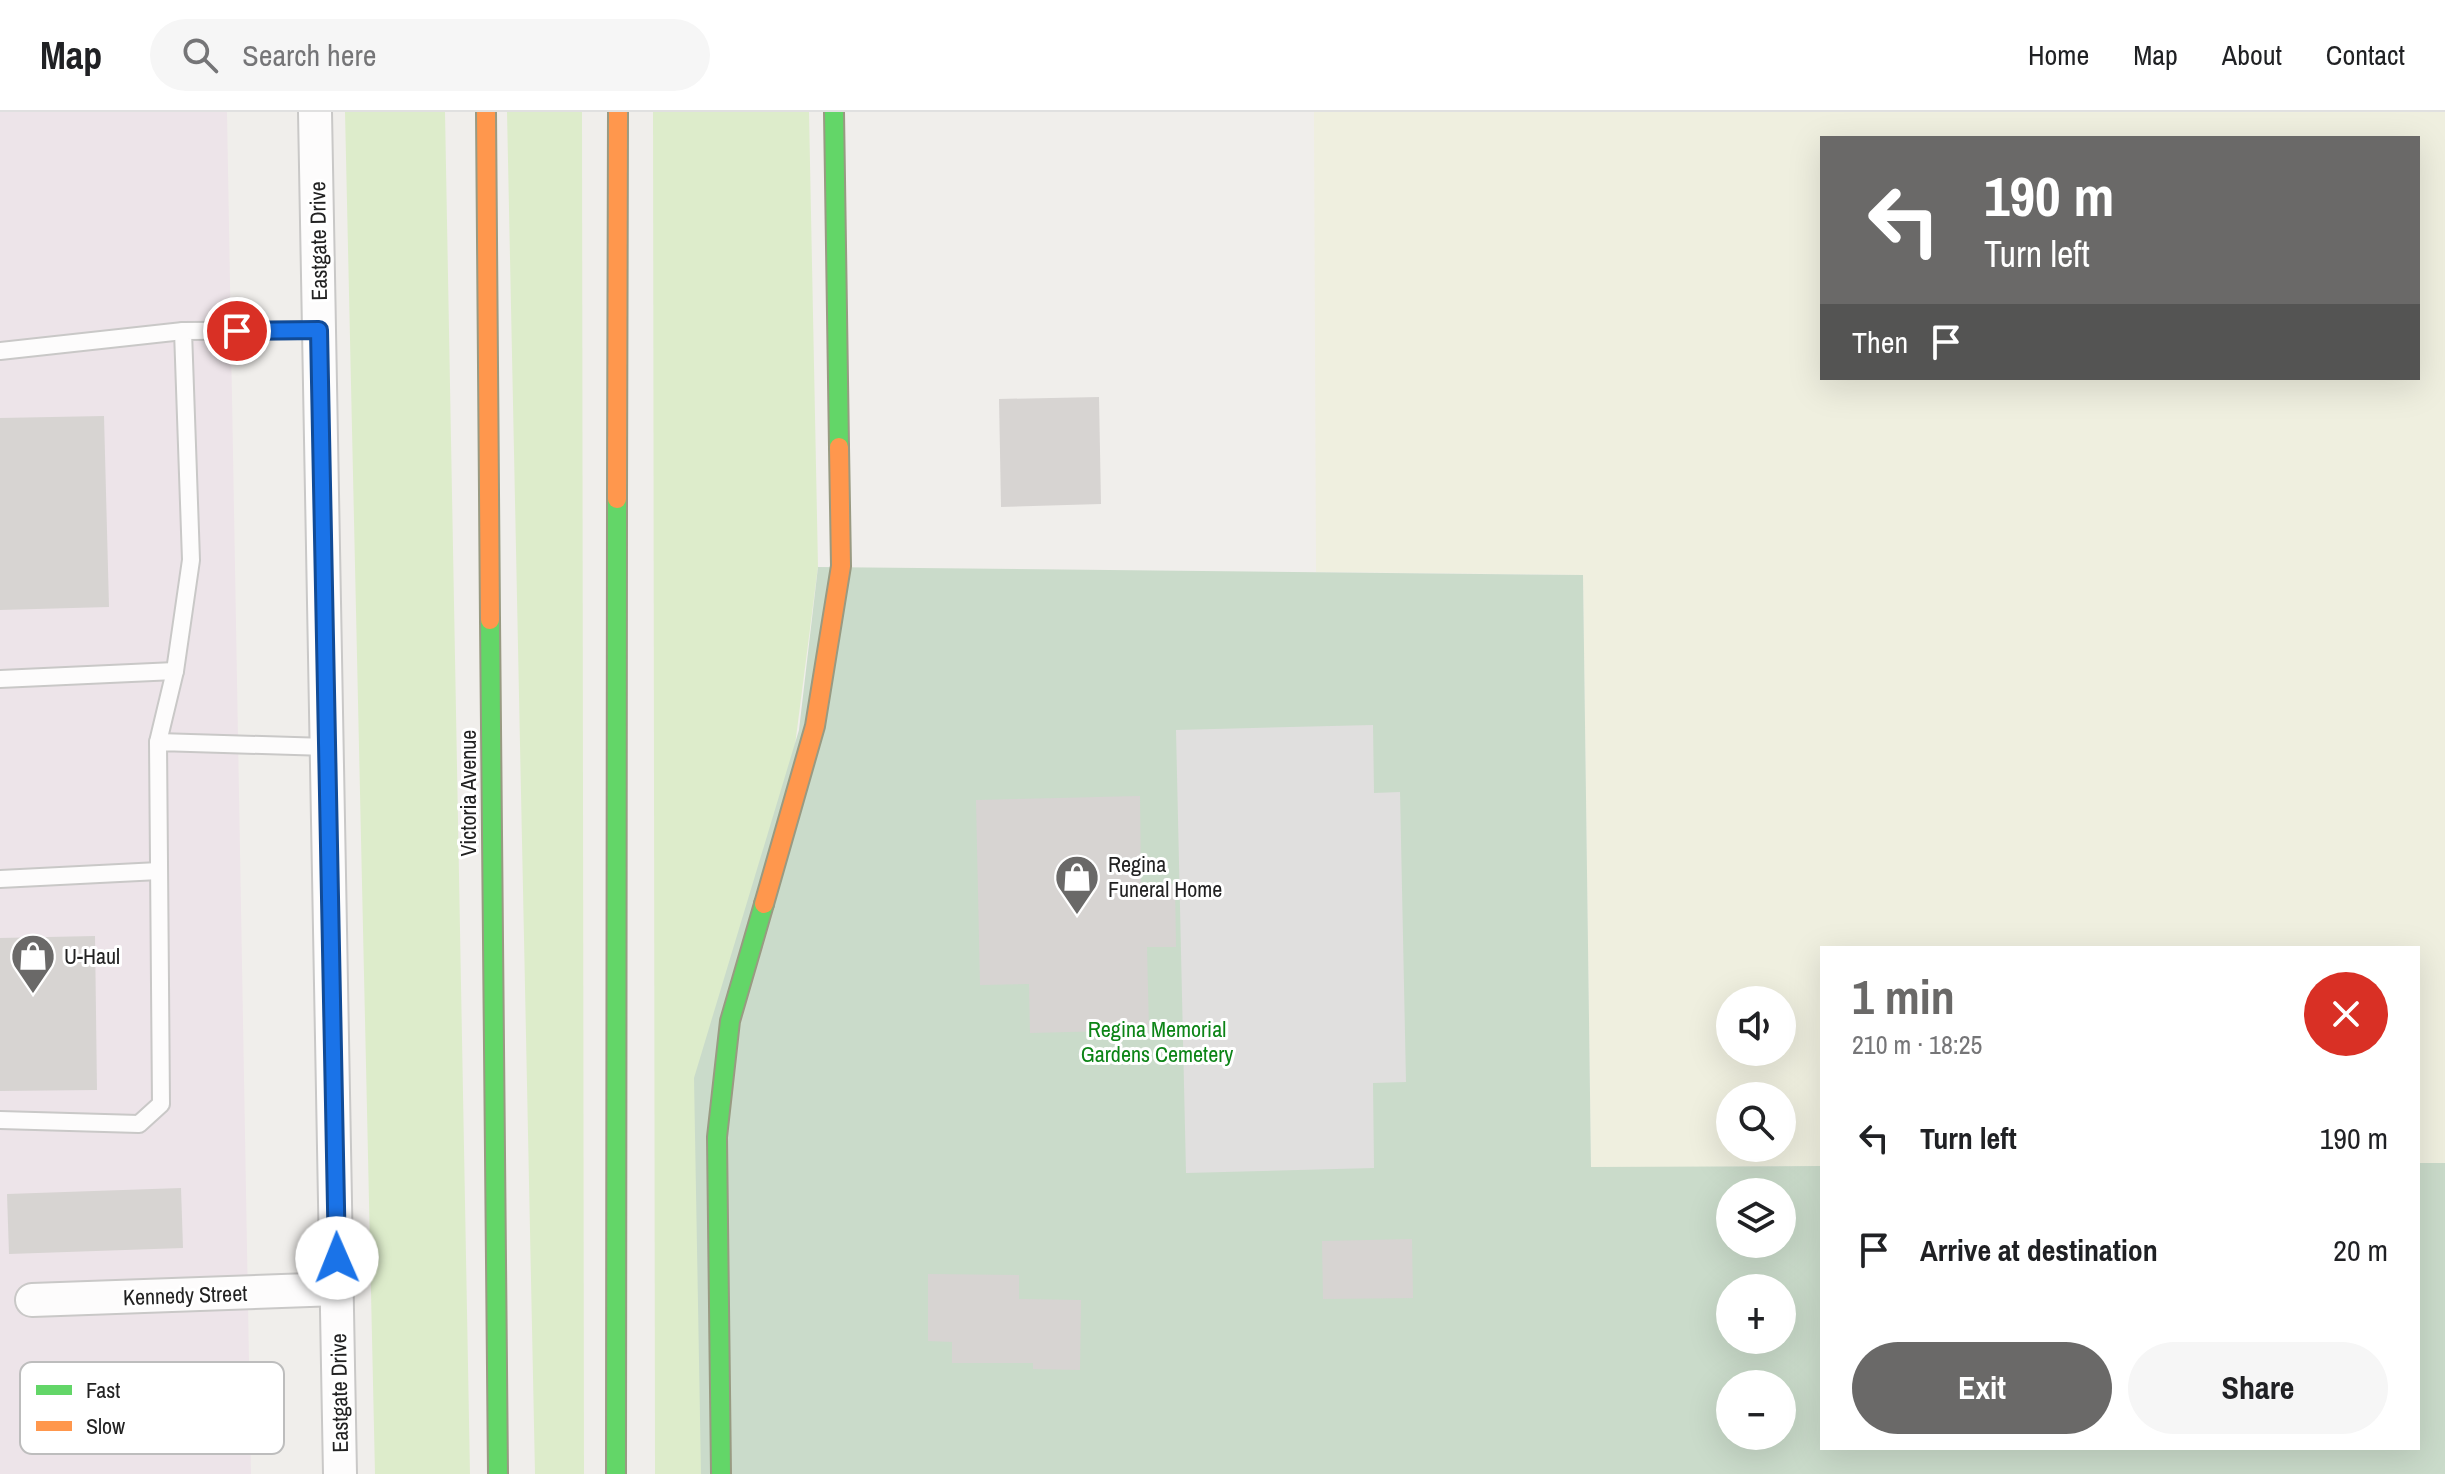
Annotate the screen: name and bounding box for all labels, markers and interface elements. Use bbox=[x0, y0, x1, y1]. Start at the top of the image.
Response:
search box bbox=[150, 19, 710, 91]
text: Map bbox=[40, 30, 102, 81]
icon: search bbox=[178, 33, 222, 77]
text: Search here bbox=[242, 35, 376, 75]
text: Home bbox=[2028, 36, 2089, 74]
text: Map bbox=[2133, 36, 2178, 74]
text: About bbox=[2222, 36, 2282, 74]
text: Contact bbox=[2326, 36, 2405, 74]
text: 190 m bbox=[1984, 158, 2114, 233]
icon: left bbox=[1852, 168, 1956, 272]
street label: Eastgate Drive bbox=[302, 181, 334, 301]
text: Turn left bbox=[1984, 230, 2090, 278]
pin bbox=[203, 297, 271, 365]
icon: arrive bbox=[215, 309, 259, 353]
icon: arrive bbox=[1924, 320, 1968, 364]
text: Then bbox=[1852, 322, 1908, 362]
street label: Victoria Avenue bbox=[453, 730, 483, 856]
place label: Regina Funeral Home bbox=[1108, 849, 1222, 904]
shop icon: Regina Funeral Home bbox=[1053, 853, 1101, 916]
shop icon: U-Haul bbox=[9, 932, 57, 995]
place label: U-Haul bbox=[64, 941, 120, 971]
text: 1 min bbox=[1852, 964, 1955, 1029]
button: close bbox=[2304, 972, 2388, 1056]
map controls bbox=[1716, 986, 1796, 1450]
button: sound bbox=[1716, 986, 1796, 1066]
park label: Regina Memorial Gardens Cemetery bbox=[1081, 1014, 1233, 1069]
text: 210 m · 18:25 bbox=[1852, 1027, 1982, 1062]
button: search bbox=[1716, 1082, 1796, 1162]
icon: left bbox=[1852, 1116, 1896, 1160]
text: Turn left bbox=[1920, 1118, 2017, 1158]
text: 190 m bbox=[2320, 1118, 2388, 1158]
button: layers bbox=[1716, 1178, 1796, 1258]
position arrow bbox=[295, 1216, 379, 1300]
icon: arrive bbox=[1852, 1228, 1896, 1272]
text: Arrive at destination bbox=[1920, 1230, 2158, 1270]
text: 20 m bbox=[2333, 1230, 2388, 1270]
button: + bbox=[1716, 1274, 1796, 1354]
street label: Kennedy Street bbox=[122, 1278, 248, 1312]
street label: Eastgate Drive bbox=[323, 1333, 355, 1453]
button: Exit bbox=[1852, 1342, 2112, 1434]
button: Share bbox=[2128, 1342, 2388, 1434]
legend bbox=[20, 1362, 284, 1454]
button: − bbox=[1716, 1370, 1796, 1450]
text: Fast bbox=[86, 1375, 120, 1405]
text: Slow bbox=[86, 1411, 125, 1441]

